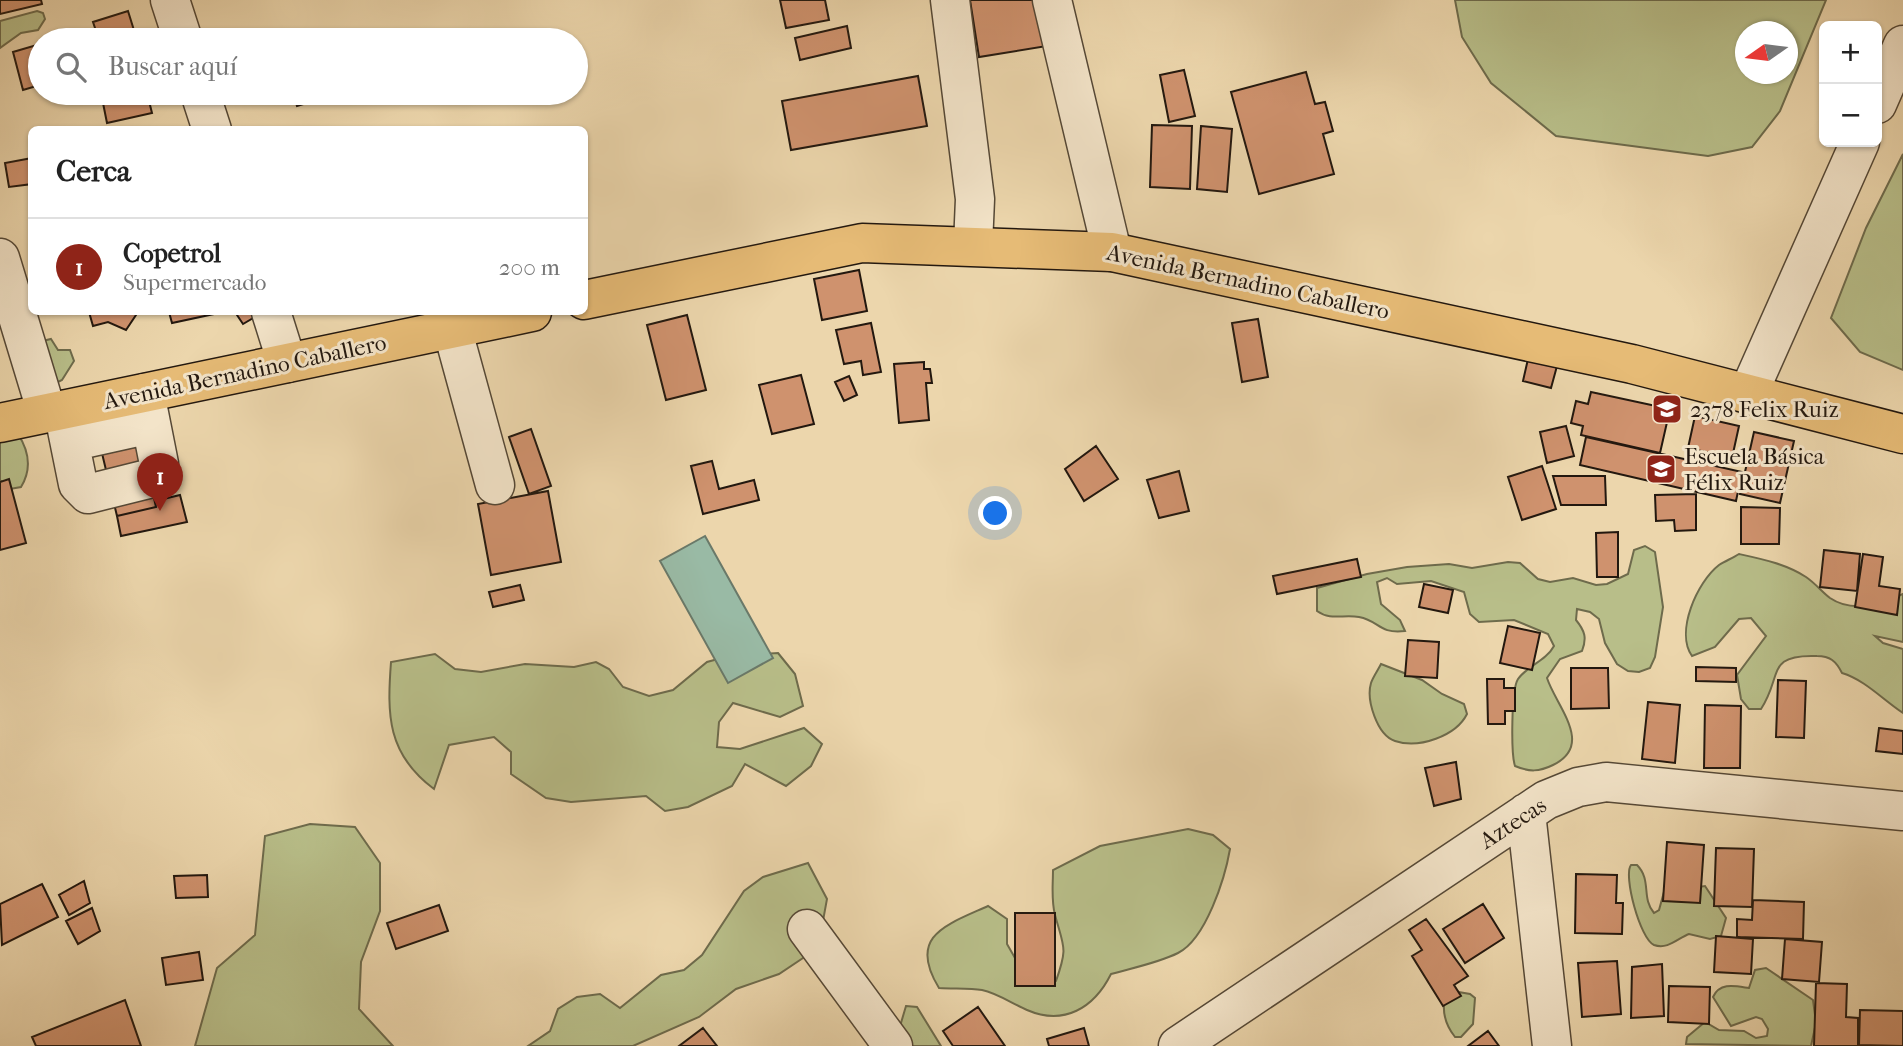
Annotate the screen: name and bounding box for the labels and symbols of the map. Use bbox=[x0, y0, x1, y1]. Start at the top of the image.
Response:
north arrow bbox=[1735, 21, 1798, 84]
street label: Avenida Bernadino Caballero bbox=[1103, 239, 1392, 325]
street label: Avenida Bernadino Caballero bbox=[100, 329, 389, 415]
school or university icon: 2378 Felix Ruiz bbox=[1650, 392, 1684, 426]
place label: 2378 Felix Ruiz bbox=[1690, 396, 1839, 423]
place label: Escuela Básica Félix Ruiz bbox=[1684, 443, 1825, 496]
school or university icon: Escuela Básica Félix Ruiz bbox=[1644, 452, 1678, 486]
pin: 1 bbox=[137, 453, 183, 511]
your location bbox=[978, 496, 1012, 530]
street label: Aztecas bbox=[1474, 792, 1551, 855]

